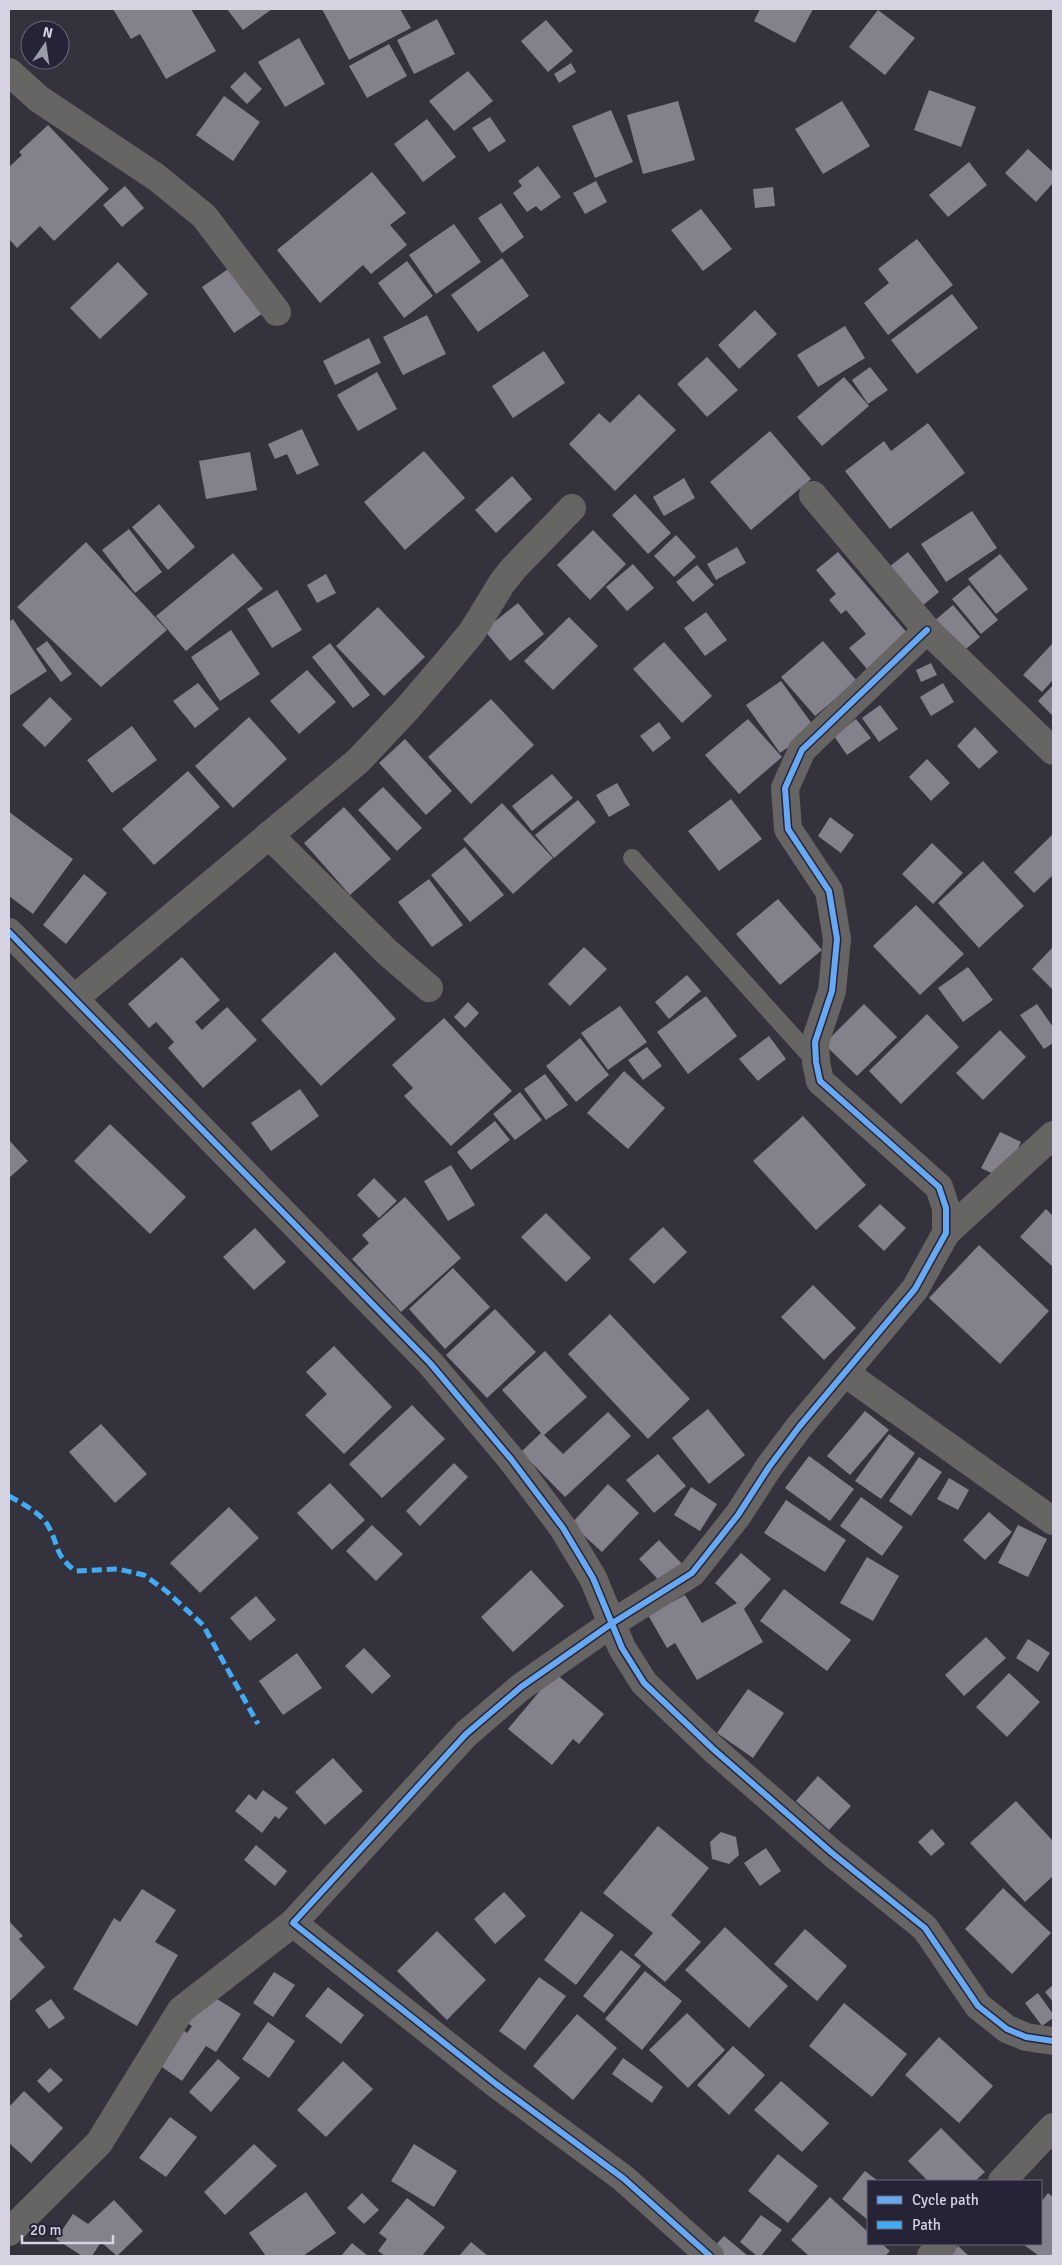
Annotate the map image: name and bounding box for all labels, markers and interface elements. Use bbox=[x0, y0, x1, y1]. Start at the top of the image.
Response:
north arrow bbox=[20, 20, 70, 70]
text: N bbox=[41, 23, 54, 42]
legend bbox=[867, 2180, 1042, 2245]
text: Cycle path bbox=[912, 2191, 979, 2209]
scale bar bbox=[22, 2212, 114, 2244]
text: Path bbox=[912, 2216, 941, 2234]
text: 20 m bbox=[30, 2221, 61, 2239]

